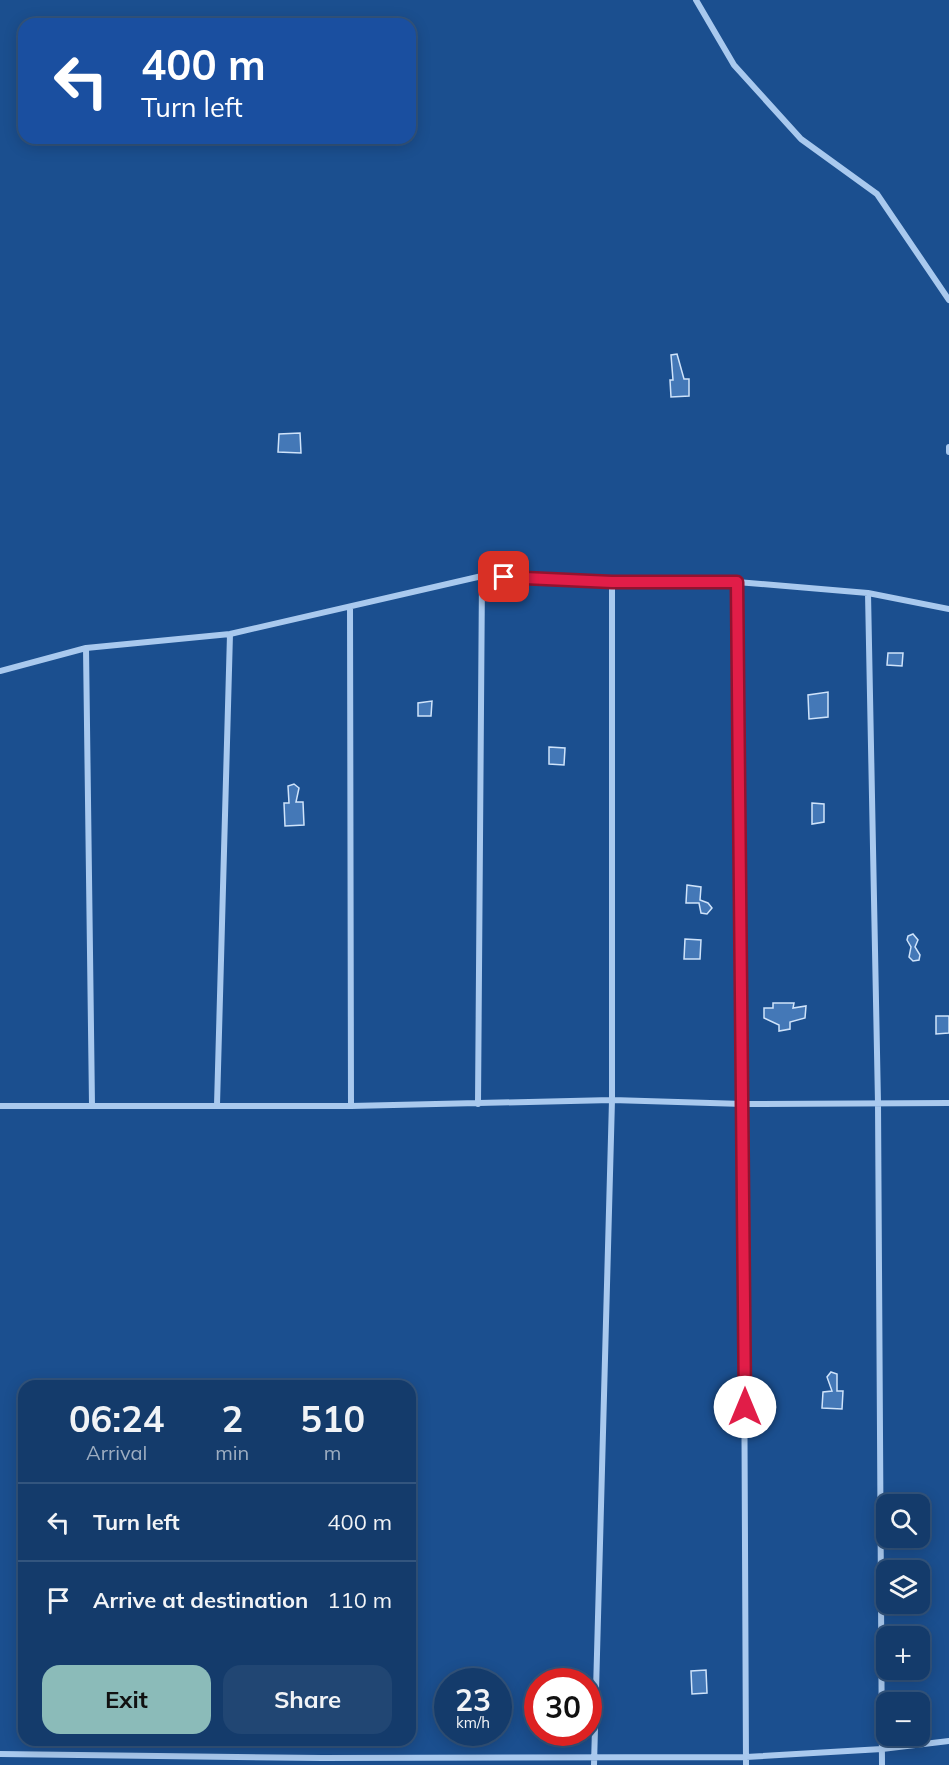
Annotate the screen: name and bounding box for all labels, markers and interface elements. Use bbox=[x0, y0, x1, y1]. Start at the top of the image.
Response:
text: 400 m bbox=[141, 38, 266, 91]
icon: left bbox=[42, 42, 120, 120]
text: Turn left bbox=[141, 90, 243, 124]
pin bbox=[478, 551, 529, 602]
icon: arrive bbox=[487, 560, 520, 593]
position arrow bbox=[713, 1375, 777, 1439]
text: 06:24 bbox=[69, 1396, 164, 1441]
text: 2 bbox=[221, 1396, 243, 1441]
text: 510 bbox=[300, 1396, 365, 1441]
text: Arrival bbox=[86, 1440, 147, 1465]
text: min bbox=[215, 1440, 249, 1465]
text: m bbox=[324, 1440, 341, 1465]
map controls bbox=[876, 1494, 930, 1746]
button: search bbox=[876, 1494, 930, 1548]
icon: left bbox=[42, 1506, 75, 1539]
text: Turn left bbox=[93, 1508, 180, 1536]
text: 400 m bbox=[327, 1508, 392, 1536]
button: layers bbox=[876, 1560, 930, 1614]
icon: arrive bbox=[42, 1584, 75, 1617]
text: Arrive at destination bbox=[93, 1586, 308, 1614]
text: 110 m bbox=[327, 1586, 392, 1614]
button: + bbox=[876, 1626, 930, 1680]
button: Exit bbox=[42, 1665, 211, 1734]
button: Share bbox=[223, 1665, 392, 1734]
speed limit sign: 30 bbox=[524, 1668, 602, 1746]
text: 23 bbox=[455, 1681, 491, 1719]
button: − bbox=[876, 1692, 930, 1746]
text: km/h bbox=[456, 1713, 490, 1732]

